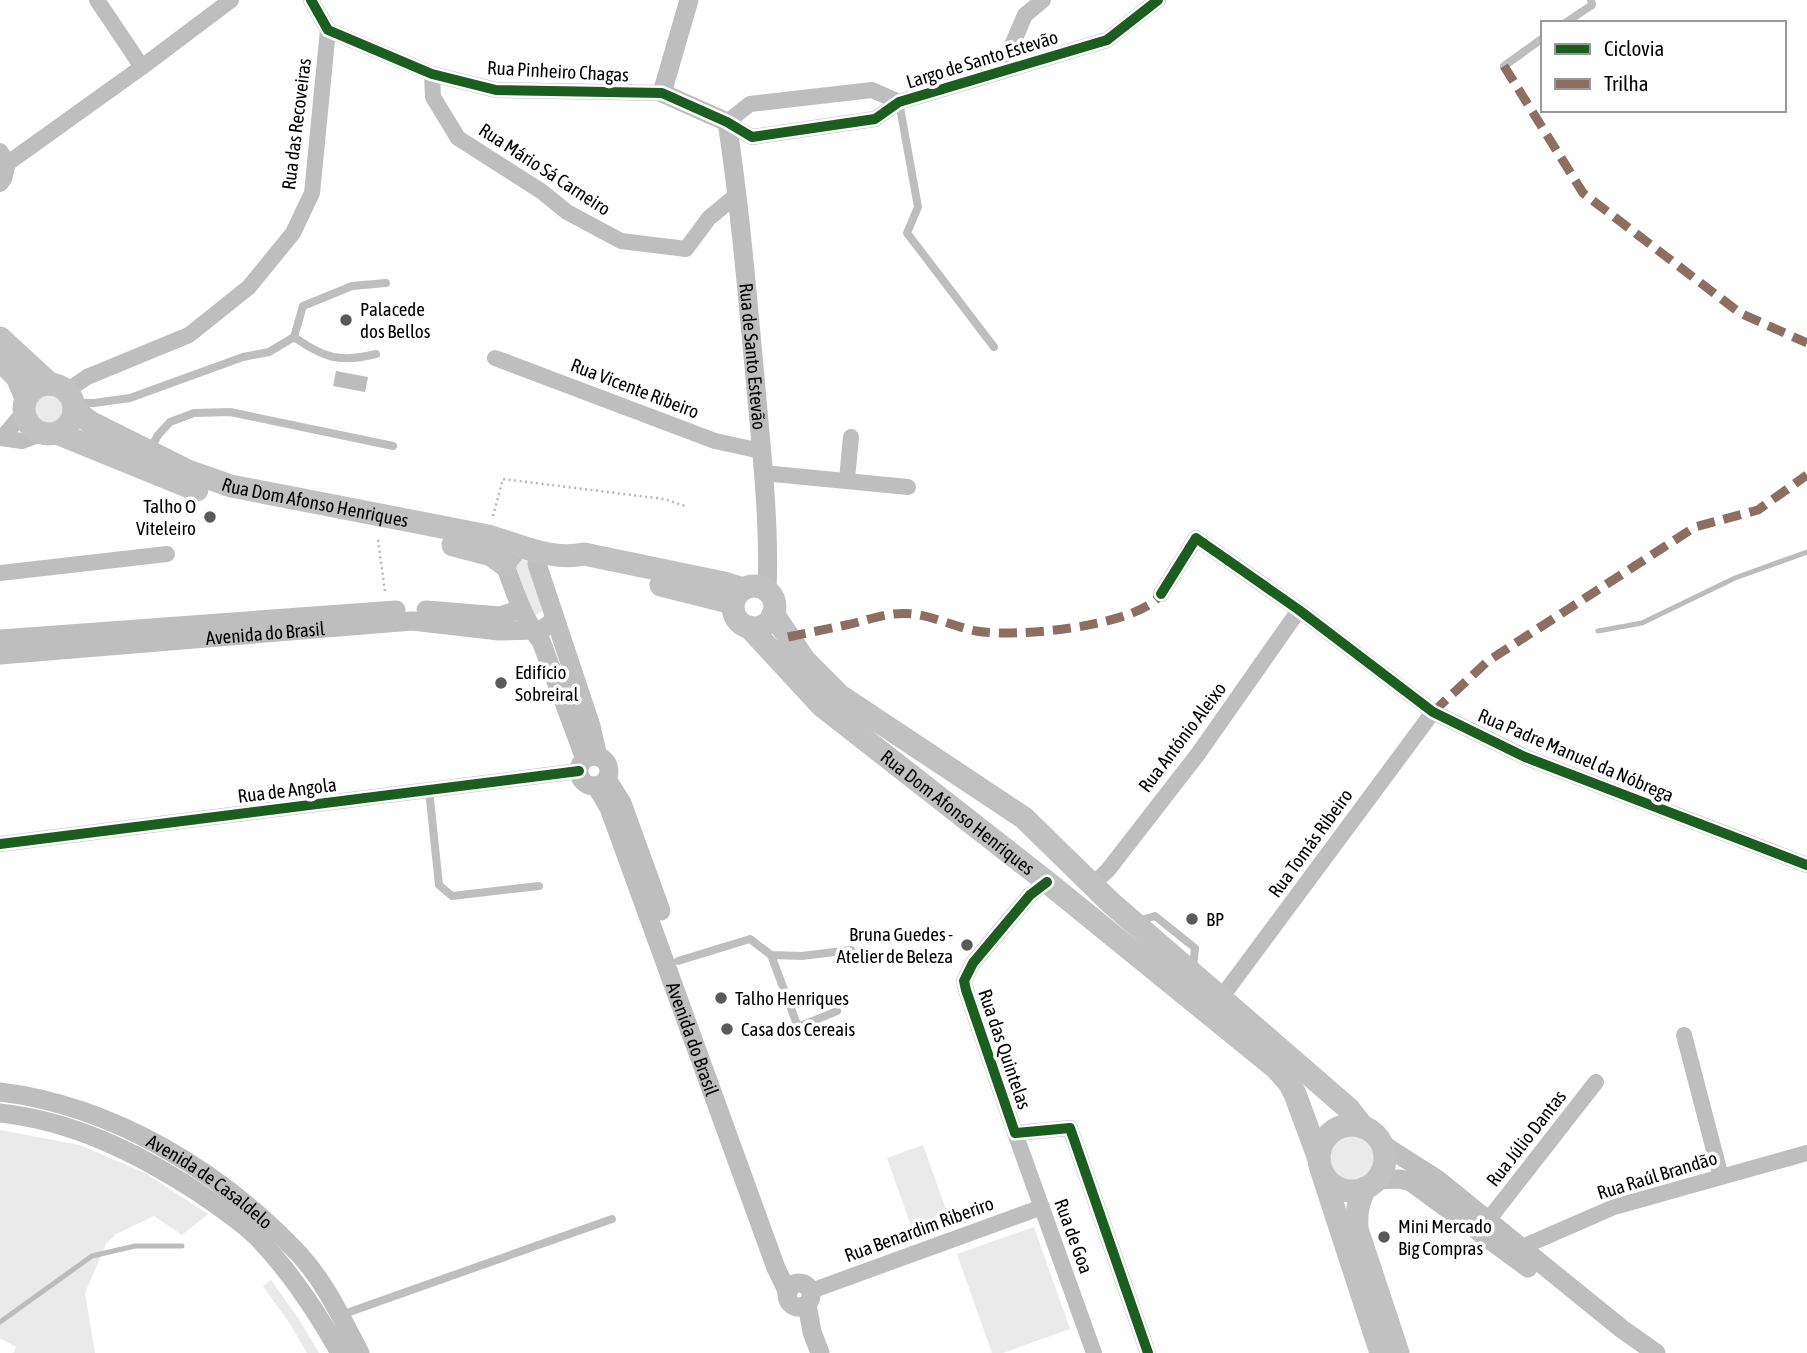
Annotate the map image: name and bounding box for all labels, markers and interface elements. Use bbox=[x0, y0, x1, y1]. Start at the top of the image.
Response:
legend bbox=[1541, 21, 1786, 112]
street label: Largo de Santo Estevão bbox=[903, 25, 1061, 93]
text: Ciclovia bbox=[1604, 36, 1664, 60]
street label: Rua Pinheiro Chagas bbox=[487, 56, 630, 86]
street label: Rua das Recoveiras bbox=[277, 57, 315, 191]
text: Trilha bbox=[1604, 71, 1649, 95]
street label: Rua Mário Sá Carneiro bbox=[475, 118, 615, 220]
street label: Rua de Santo Estevão bbox=[735, 282, 771, 431]
place label: Palacede dos Bellos bbox=[360, 298, 431, 342]
marker: Palacede dos Bellos bbox=[338, 312, 354, 328]
street label: Rua Vicente Ribeiro bbox=[568, 353, 702, 423]
street label: Rua Dom Afonso Henriques bbox=[219, 473, 411, 531]
place label: Talho O Viteleiro bbox=[136, 495, 196, 539]
marker: Talho O Viteleiro bbox=[202, 509, 218, 525]
street label: Avenida do Brasil bbox=[205, 617, 326, 649]
place label: Edifício Sobreiral bbox=[515, 661, 579, 705]
marker: Edifício Sobreiral bbox=[493, 675, 509, 691]
street label: Rua António Aleixo bbox=[1134, 678, 1230, 796]
street label: Rua Padre Manuel da Nóbrega bbox=[1475, 704, 1677, 806]
street label: Rua Dom Afonso Henriques bbox=[876, 745, 1039, 879]
street label: Rua de Angola bbox=[236, 773, 338, 807]
street label: Rua Tomás Ribeiro bbox=[1263, 785, 1357, 901]
place label: BP bbox=[1206, 908, 1224, 930]
marker: BP bbox=[1184, 911, 1200, 927]
place label: Bruna Guedes - Atelier de Beleza bbox=[837, 923, 953, 967]
marker: Bruna Guedes - Atelier de Beleza bbox=[959, 937, 975, 953]
street label: Avenida do Brasil bbox=[662, 979, 723, 1099]
street label: Rua das Quintelas bbox=[974, 986, 1036, 1112]
place label: Talho Henriques bbox=[735, 987, 849, 1009]
marker: Talho Henriques bbox=[713, 990, 729, 1006]
place label: Casa dos Cereais bbox=[741, 1018, 855, 1040]
marker: Casa dos Cereais bbox=[719, 1021, 735, 1037]
street label: Rua Júlio Dantas bbox=[1482, 1085, 1571, 1190]
street label: Avenida de Casaldelo bbox=[143, 1130, 277, 1233]
street label: Rua Raúl Brandão bbox=[1594, 1146, 1720, 1204]
street label: Rua Benardim Riberiro bbox=[841, 1192, 997, 1266]
street label: Rua de Goa bbox=[1050, 1196, 1098, 1276]
place label: Mini Mercado Big Compras bbox=[1398, 1215, 1492, 1259]
marker: Mini Mercado Big Compras bbox=[1376, 1229, 1392, 1245]

